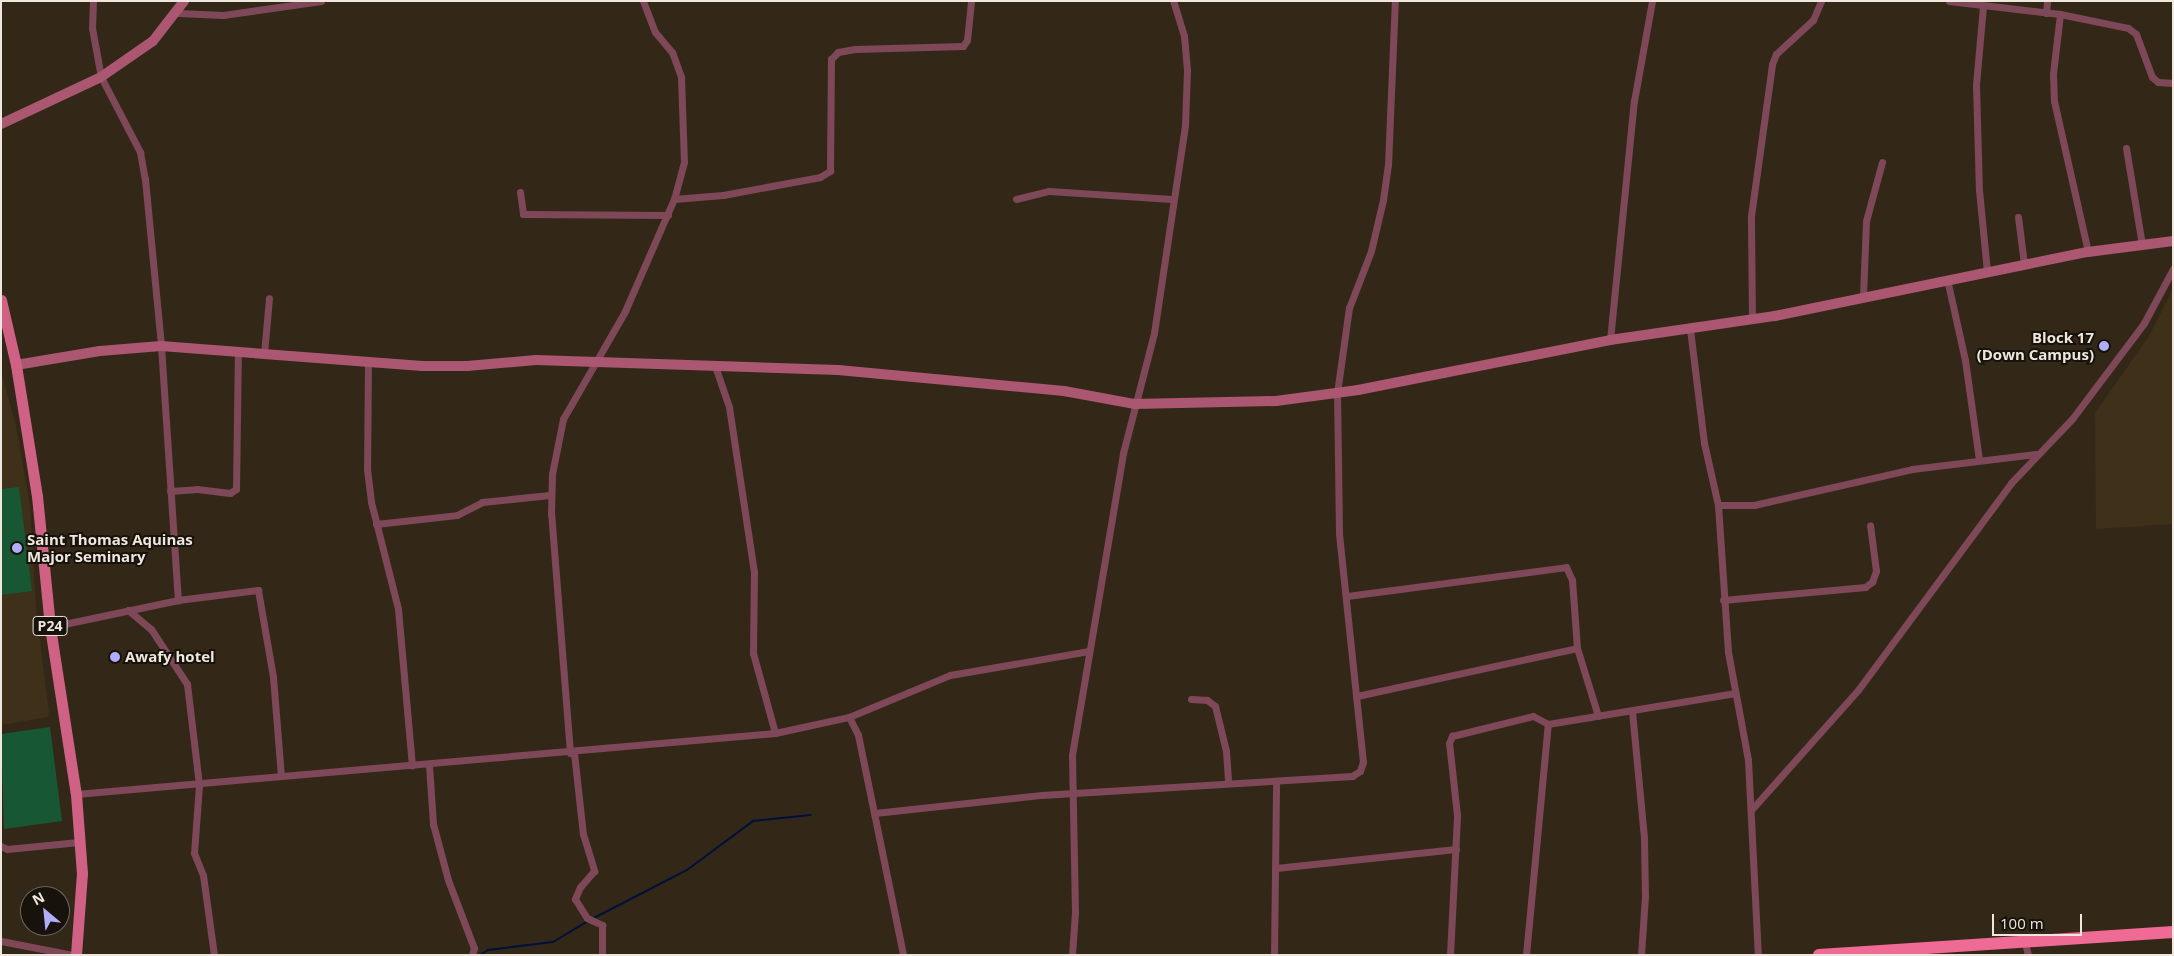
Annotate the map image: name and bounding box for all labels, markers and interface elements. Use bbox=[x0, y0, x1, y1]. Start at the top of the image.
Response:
place label: Block 17 (Down Campus) bbox=[1977, 328, 2094, 363]
marker: Block 17 (Down Campus) bbox=[2098, 340, 2110, 352]
place label: Saint Thomas Aquinas Major Seminary bbox=[27, 530, 193, 565]
marker: Saint Thomas Aquinas Major Seminary bbox=[11, 542, 23, 554]
road number: P24 bbox=[32, 614, 68, 638]
place label: Awafy hotel bbox=[125, 648, 215, 666]
marker: Awafy hotel bbox=[109, 651, 121, 663]
north arrow bbox=[20, 886, 70, 936]
text: N bbox=[29, 887, 48, 909]
scale bar bbox=[1994, 904, 2084, 936]
text: 100 m bbox=[2000, 913, 2044, 933]

